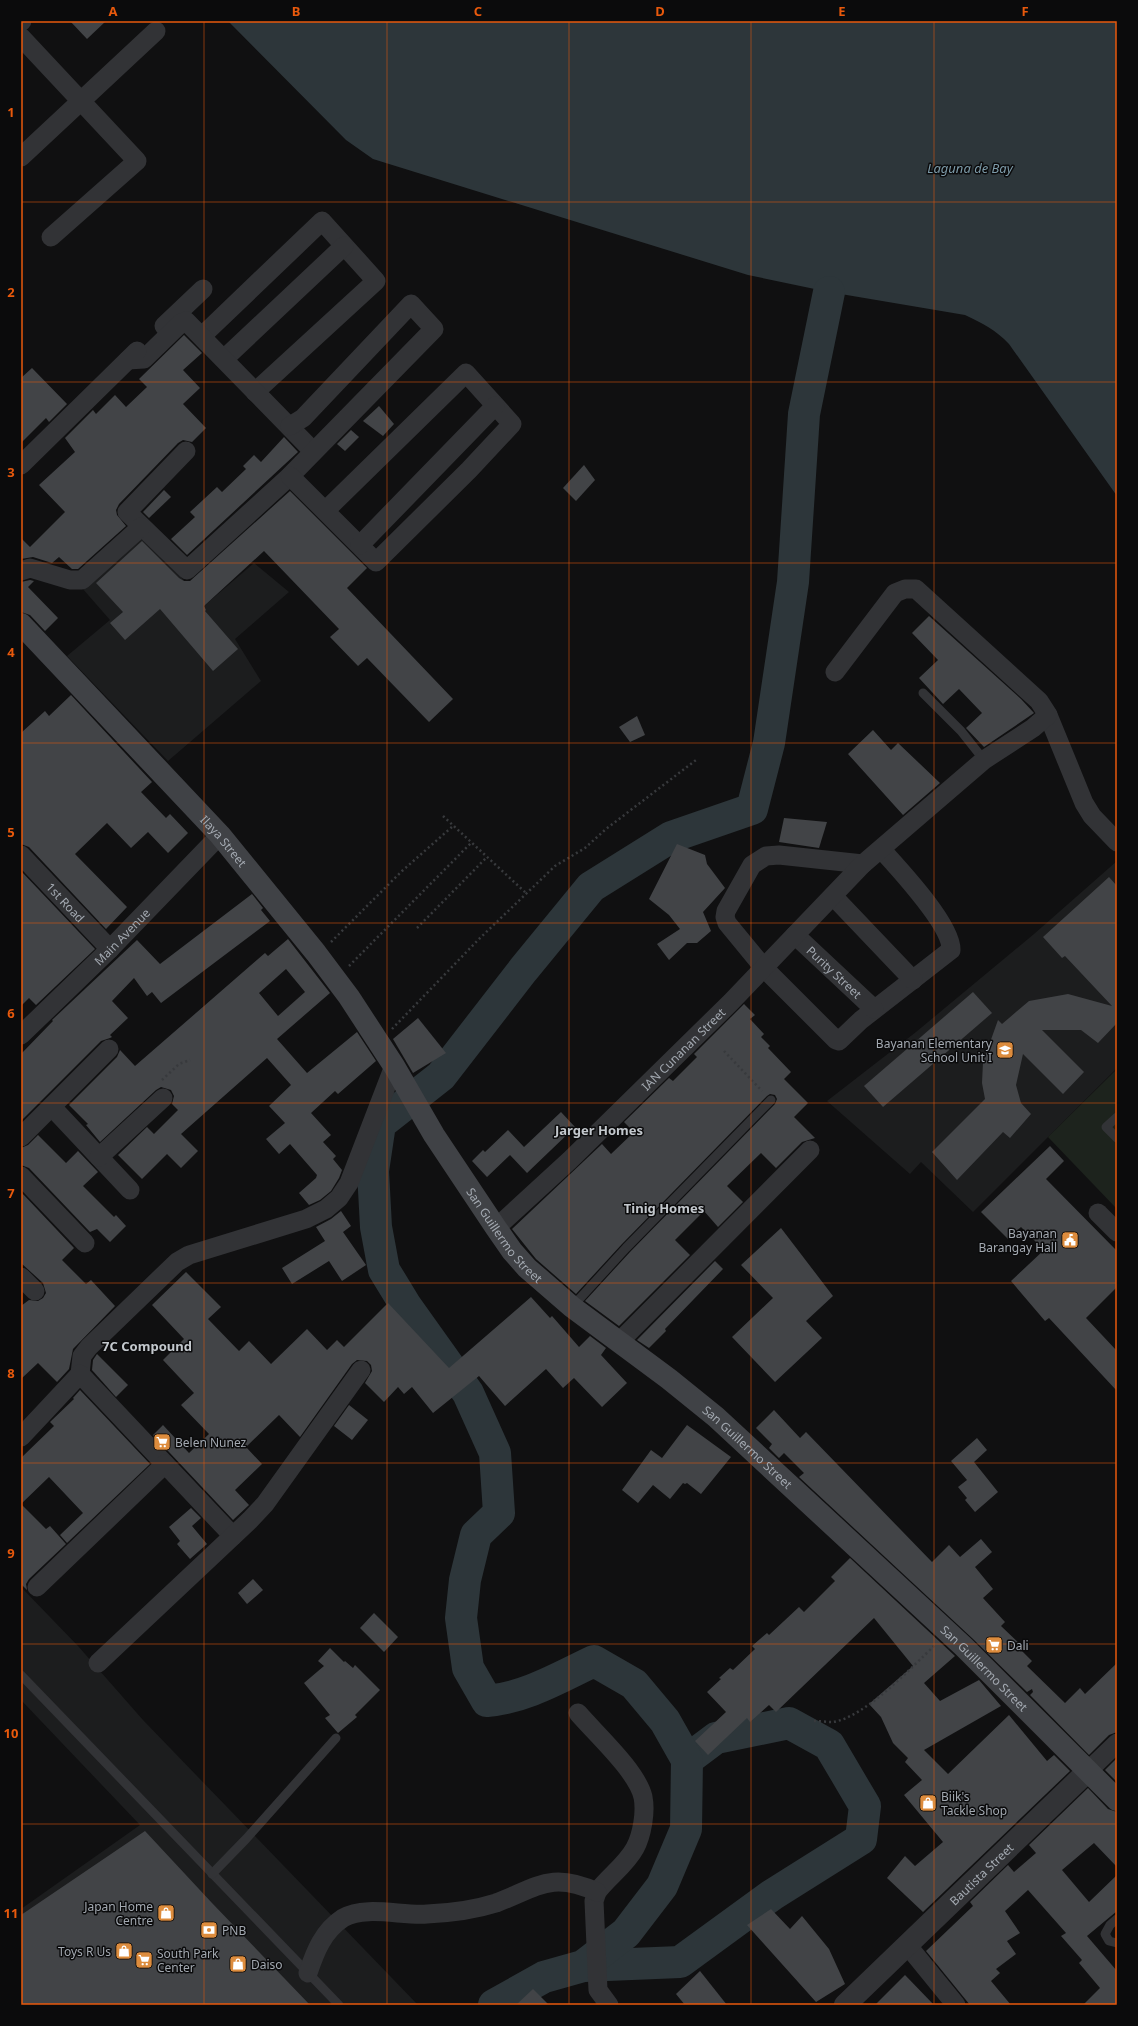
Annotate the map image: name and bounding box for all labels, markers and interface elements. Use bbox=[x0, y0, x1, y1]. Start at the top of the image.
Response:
text: A bbox=[109, 2, 118, 20]
text: B bbox=[292, 2, 300, 20]
text: C bbox=[474, 2, 482, 20]
text: D bbox=[655, 2, 665, 20]
text: E bbox=[838, 2, 846, 20]
text: F bbox=[1021, 2, 1029, 20]
text: 1 bbox=[7, 103, 15, 121]
water label: Laguna de Bay bbox=[927, 159, 1014, 177]
text: 2 bbox=[7, 283, 15, 301]
text: 3 bbox=[7, 463, 15, 481]
text: 4 bbox=[7, 643, 15, 661]
street label: Ilaya Street bbox=[197, 811, 251, 871]
text: 5 bbox=[7, 823, 15, 841]
street label: 1st Road bbox=[43, 879, 89, 926]
street label: Main Avenue bbox=[90, 904, 154, 969]
street label: Purity Street bbox=[803, 942, 866, 1002]
street label: IAN Cunanan Street bbox=[637, 1003, 729, 1094]
text: 6 bbox=[7, 1004, 15, 1022]
place label: Bayanan Elementary School Unit I bbox=[876, 1035, 993, 1066]
school or university icon: Bayanan Elementary School Unit I bbox=[995, 1040, 1015, 1060]
district label: Jarger Homes bbox=[554, 1121, 643, 1139]
text: 7 bbox=[7, 1184, 15, 1202]
street label: San Guillermo Street bbox=[463, 1184, 547, 1287]
district label: Tinig Homes bbox=[624, 1199, 704, 1217]
place label: Bayanan Barangay Hall bbox=[978, 1225, 1057, 1256]
public building icon: Bayanan Barangay Hall bbox=[1060, 1230, 1080, 1250]
district label: 7C Compound bbox=[102, 1337, 192, 1355]
text: 8 bbox=[7, 1364, 15, 1382]
street label: San Guillermo Street bbox=[699, 1401, 797, 1493]
supermarket icon: Belen Nunez bbox=[152, 1432, 172, 1452]
place label: Belen Nunez bbox=[175, 1434, 247, 1451]
text: 9 bbox=[7, 1544, 15, 1562]
street label: San Guillermo Street bbox=[937, 1621, 1032, 1715]
supermarket icon: Dali bbox=[984, 1635, 1004, 1655]
place label: Dali bbox=[1007, 1637, 1029, 1654]
text: 10 bbox=[4, 1724, 18, 1742]
place label: Biik's Tackle Shop bbox=[941, 1788, 1007, 1819]
shop icon: Biik's Tackle Shop bbox=[918, 1793, 938, 1813]
street label: Bautista Street bbox=[945, 1839, 1017, 1909]
place label: Japan Home Centre bbox=[83, 1898, 153, 1929]
shop icon: Japan Home Centre bbox=[156, 1903, 176, 1923]
text: 11 bbox=[4, 1904, 18, 1922]
bank icon: PNB bbox=[199, 1920, 219, 1940]
place label: PNB bbox=[222, 1922, 246, 1939]
shop icon: Toys R Us bbox=[114, 1941, 134, 1961]
place label: Toys R Us bbox=[58, 1943, 111, 1960]
place label: South Park Center bbox=[157, 1945, 219, 1976]
supermarket icon: South Park Center bbox=[134, 1950, 154, 1970]
shop icon: Daiso bbox=[228, 1954, 248, 1974]
place label: Daiso bbox=[251, 1956, 283, 1973]

